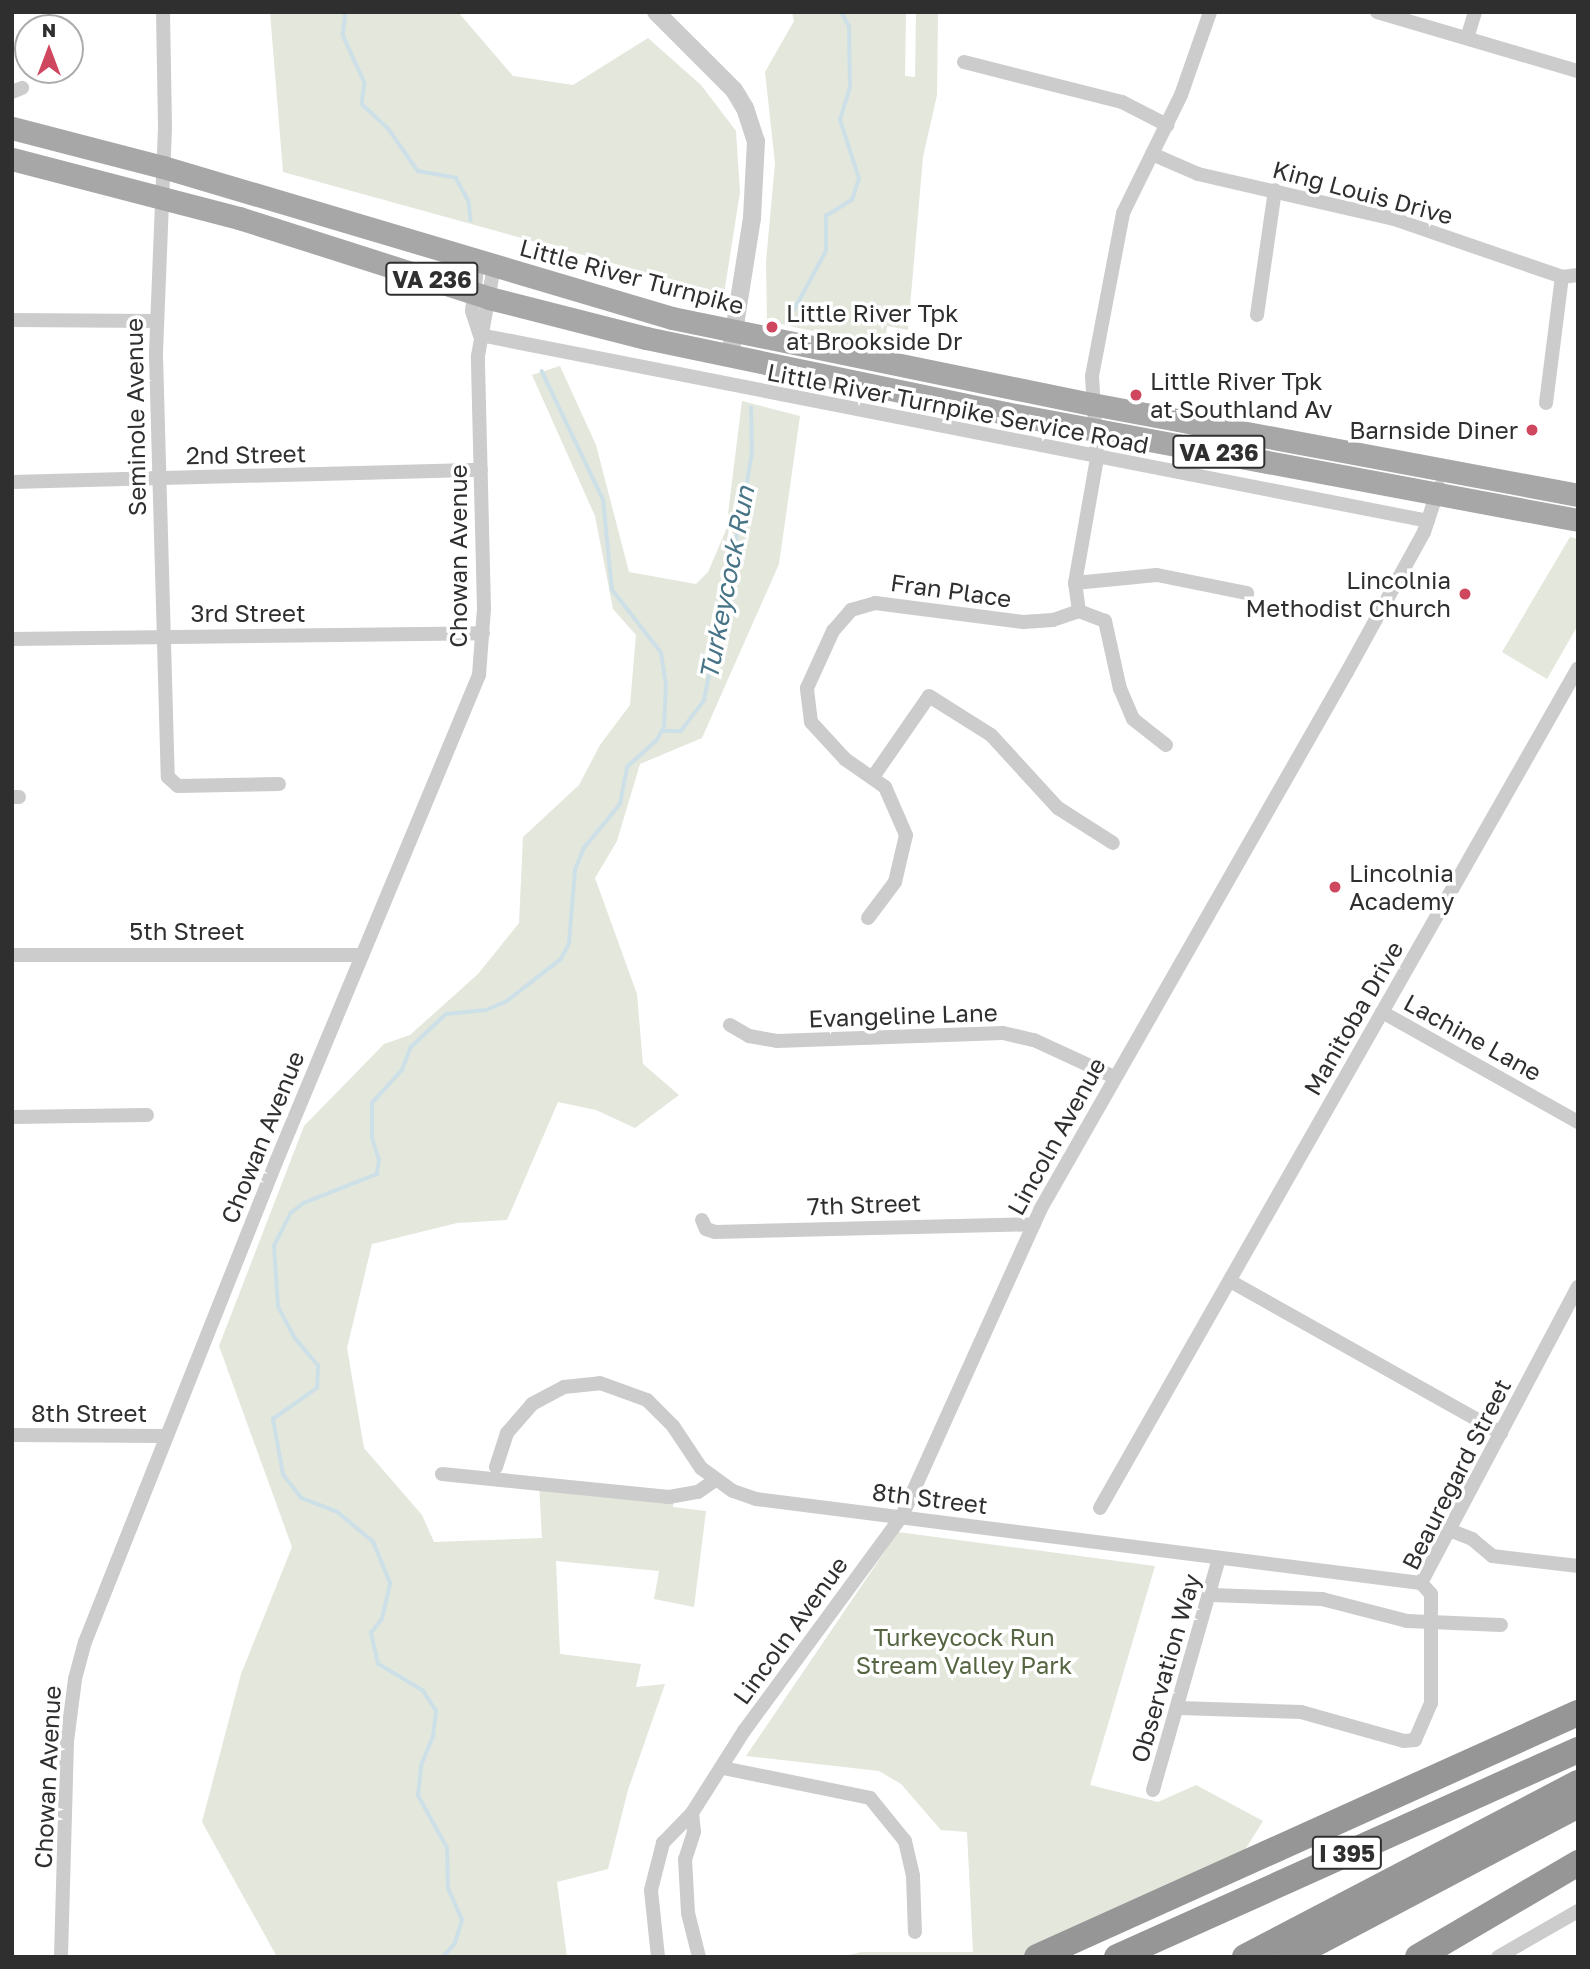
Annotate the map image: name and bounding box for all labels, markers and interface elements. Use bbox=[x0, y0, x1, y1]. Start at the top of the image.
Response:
north arrow bbox=[14, 14, 84, 84]
text: N bbox=[42, 18, 56, 41]
street label: King Louis Drive bbox=[1270, 154, 1456, 230]
street label: Little River Turnpike bbox=[517, 232, 747, 320]
road number: VA 236 bbox=[385, 260, 479, 298]
place label: Little River Tpk at Brookside Dr bbox=[786, 299, 962, 355]
street label: Seminole Avenue bbox=[119, 318, 151, 516]
marker: Little River Tpk at Brookside Dr bbox=[764, 319, 780, 335]
street label: Little River Turnpike Service Road bbox=[765, 357, 1151, 459]
place label: Little River Tpk at Southland Av bbox=[1150, 367, 1332, 423]
marker: Little River Tpk at Southland Av bbox=[1128, 387, 1144, 403]
place label: Barnside Diner bbox=[1349, 416, 1518, 444]
marker: Barnside Diner bbox=[1524, 422, 1540, 438]
road number: VA 236 bbox=[1172, 432, 1266, 472]
street label: 2nd Street bbox=[186, 439, 306, 469]
street label: Chowan Avenue bbox=[444, 464, 472, 648]
water label: Turkeycock Run bbox=[693, 484, 761, 682]
place label: Lincolnia Methodist Church bbox=[1246, 566, 1451, 622]
street label: Fran Place bbox=[889, 567, 1013, 613]
marker: Lincolnia Methodist Church bbox=[1457, 586, 1473, 602]
street label: 3rd Street bbox=[191, 599, 305, 627]
place label: Lincolnia Academy bbox=[1349, 859, 1454, 915]
marker: Lincolnia Academy bbox=[1327, 879, 1343, 895]
street label: 5th Street bbox=[129, 917, 245, 945]
street label: Manitoba Drive bbox=[1297, 936, 1409, 1100]
street label: Lachine Lane bbox=[1399, 987, 1547, 1087]
street label: Evangeline Lane bbox=[808, 997, 998, 1033]
street label: Chowan Avenue bbox=[214, 1047, 310, 1227]
street label: Lincoln Avenue bbox=[1001, 1052, 1111, 1220]
street label: 7th Street bbox=[806, 1188, 922, 1220]
street label: Beauregard Street bbox=[1395, 1374, 1517, 1574]
street label: 8th Street bbox=[31, 1399, 147, 1427]
street label: 8th Street bbox=[871, 1477, 989, 1519]
street label: Lincoln Avenue bbox=[727, 1551, 853, 1709]
street label: Observation Way bbox=[1124, 1570, 1206, 1766]
park label: Turkeycock Run Stream Valley Park bbox=[856, 1623, 1072, 1679]
street label: Chowan Avenue bbox=[28, 1685, 66, 1869]
road number: I 395 bbox=[1310, 1834, 1384, 1872]

